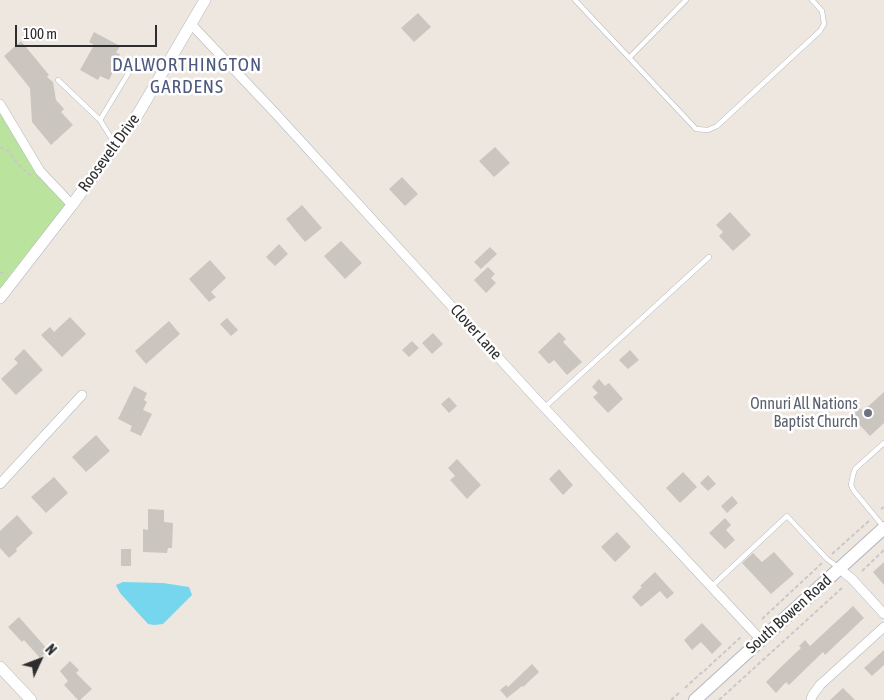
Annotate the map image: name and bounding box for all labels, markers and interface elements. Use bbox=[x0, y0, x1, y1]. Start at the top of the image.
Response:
scale bar bbox=[18, 15, 160, 47]
text: 100 m bbox=[23, 25, 57, 42]
district label: DALWORTHINGTON GARDENS bbox=[110, 54, 264, 98]
street label: Roosevelt Drive bbox=[74, 110, 144, 196]
street label: Clover Lane bbox=[446, 300, 506, 364]
place label: Onnuri All Nations Baptist Church bbox=[750, 394, 858, 432]
marker: Onnuri All Nations Baptist Church bbox=[862, 407, 874, 419]
street label: South Bowen Road bbox=[742, 571, 836, 657]
north arrow bbox=[15, 635, 65, 685]
text: N bbox=[42, 641, 60, 658]

